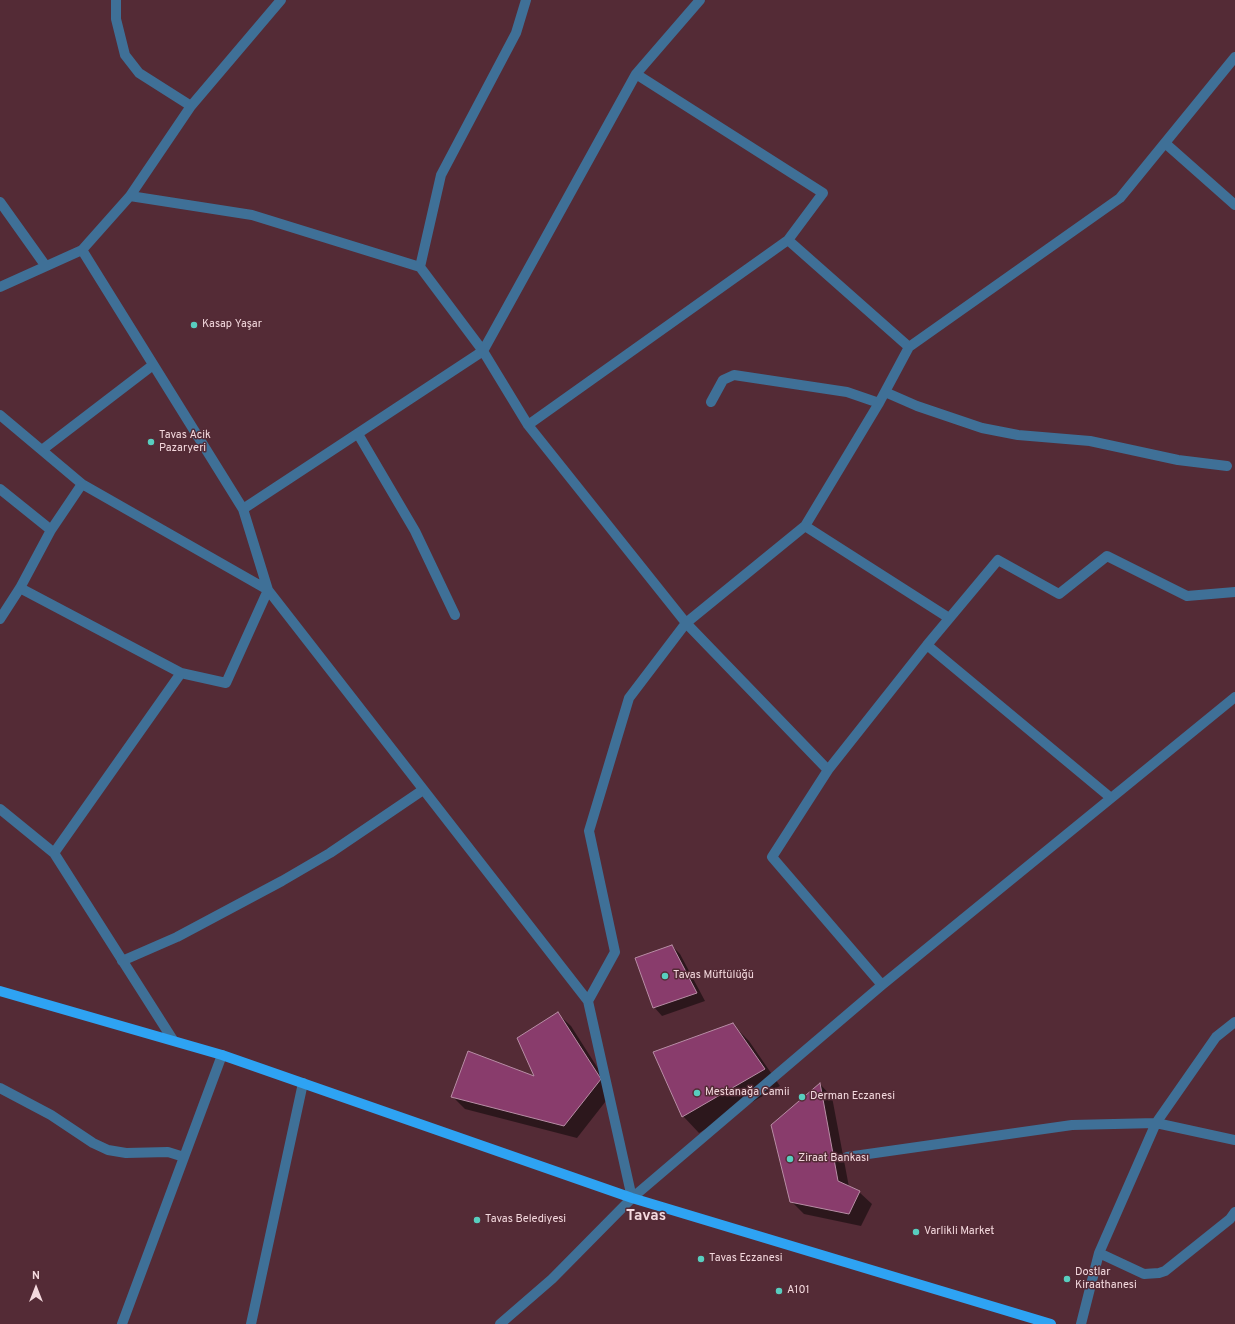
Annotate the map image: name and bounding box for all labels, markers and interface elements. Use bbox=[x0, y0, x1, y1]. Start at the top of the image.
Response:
place label: Kasap Yaşar bbox=[202, 318, 262, 332]
marker: Kasap Yaşar bbox=[189, 320, 199, 330]
place label: Tavas Acik Pazaryeri bbox=[159, 429, 211, 455]
marker: Tavas Acik Pazaryeri bbox=[146, 437, 156, 447]
place label: Tavas Müftülüğü bbox=[673, 969, 754, 983]
marker: Tavas Müftülüğü bbox=[660, 971, 670, 981]
place label: Mestanağa Camii bbox=[705, 1086, 789, 1100]
marker: Mestanağa Camii bbox=[692, 1088, 702, 1098]
place label: Derman Eczanesi bbox=[810, 1090, 895, 1104]
marker: Derman Eczanesi bbox=[797, 1092, 807, 1102]
place label: Ziraat Bankası bbox=[798, 1152, 869, 1166]
marker: Ziraat Bankası bbox=[785, 1154, 795, 1164]
district label: Tavas bbox=[626, 1208, 666, 1226]
place label: Tavas Belediyesi bbox=[485, 1213, 566, 1227]
marker: Tavas Belediyesi bbox=[472, 1215, 482, 1225]
place label: Varlikli Market bbox=[924, 1225, 994, 1239]
marker: Varlikli Market bbox=[911, 1227, 921, 1237]
place label: Tavas Eczanesi bbox=[709, 1252, 783, 1266]
marker: Tavas Eczanesi bbox=[696, 1254, 706, 1264]
place label: Dostlar Kiraathanesi bbox=[1075, 1266, 1137, 1292]
north arrow bbox=[16, 1268, 56, 1308]
text: N bbox=[32, 1269, 40, 1283]
marker: Dostlar Kiraathanesi bbox=[1062, 1274, 1072, 1284]
place label: A101 bbox=[787, 1284, 810, 1298]
marker: A101 bbox=[774, 1286, 784, 1296]

